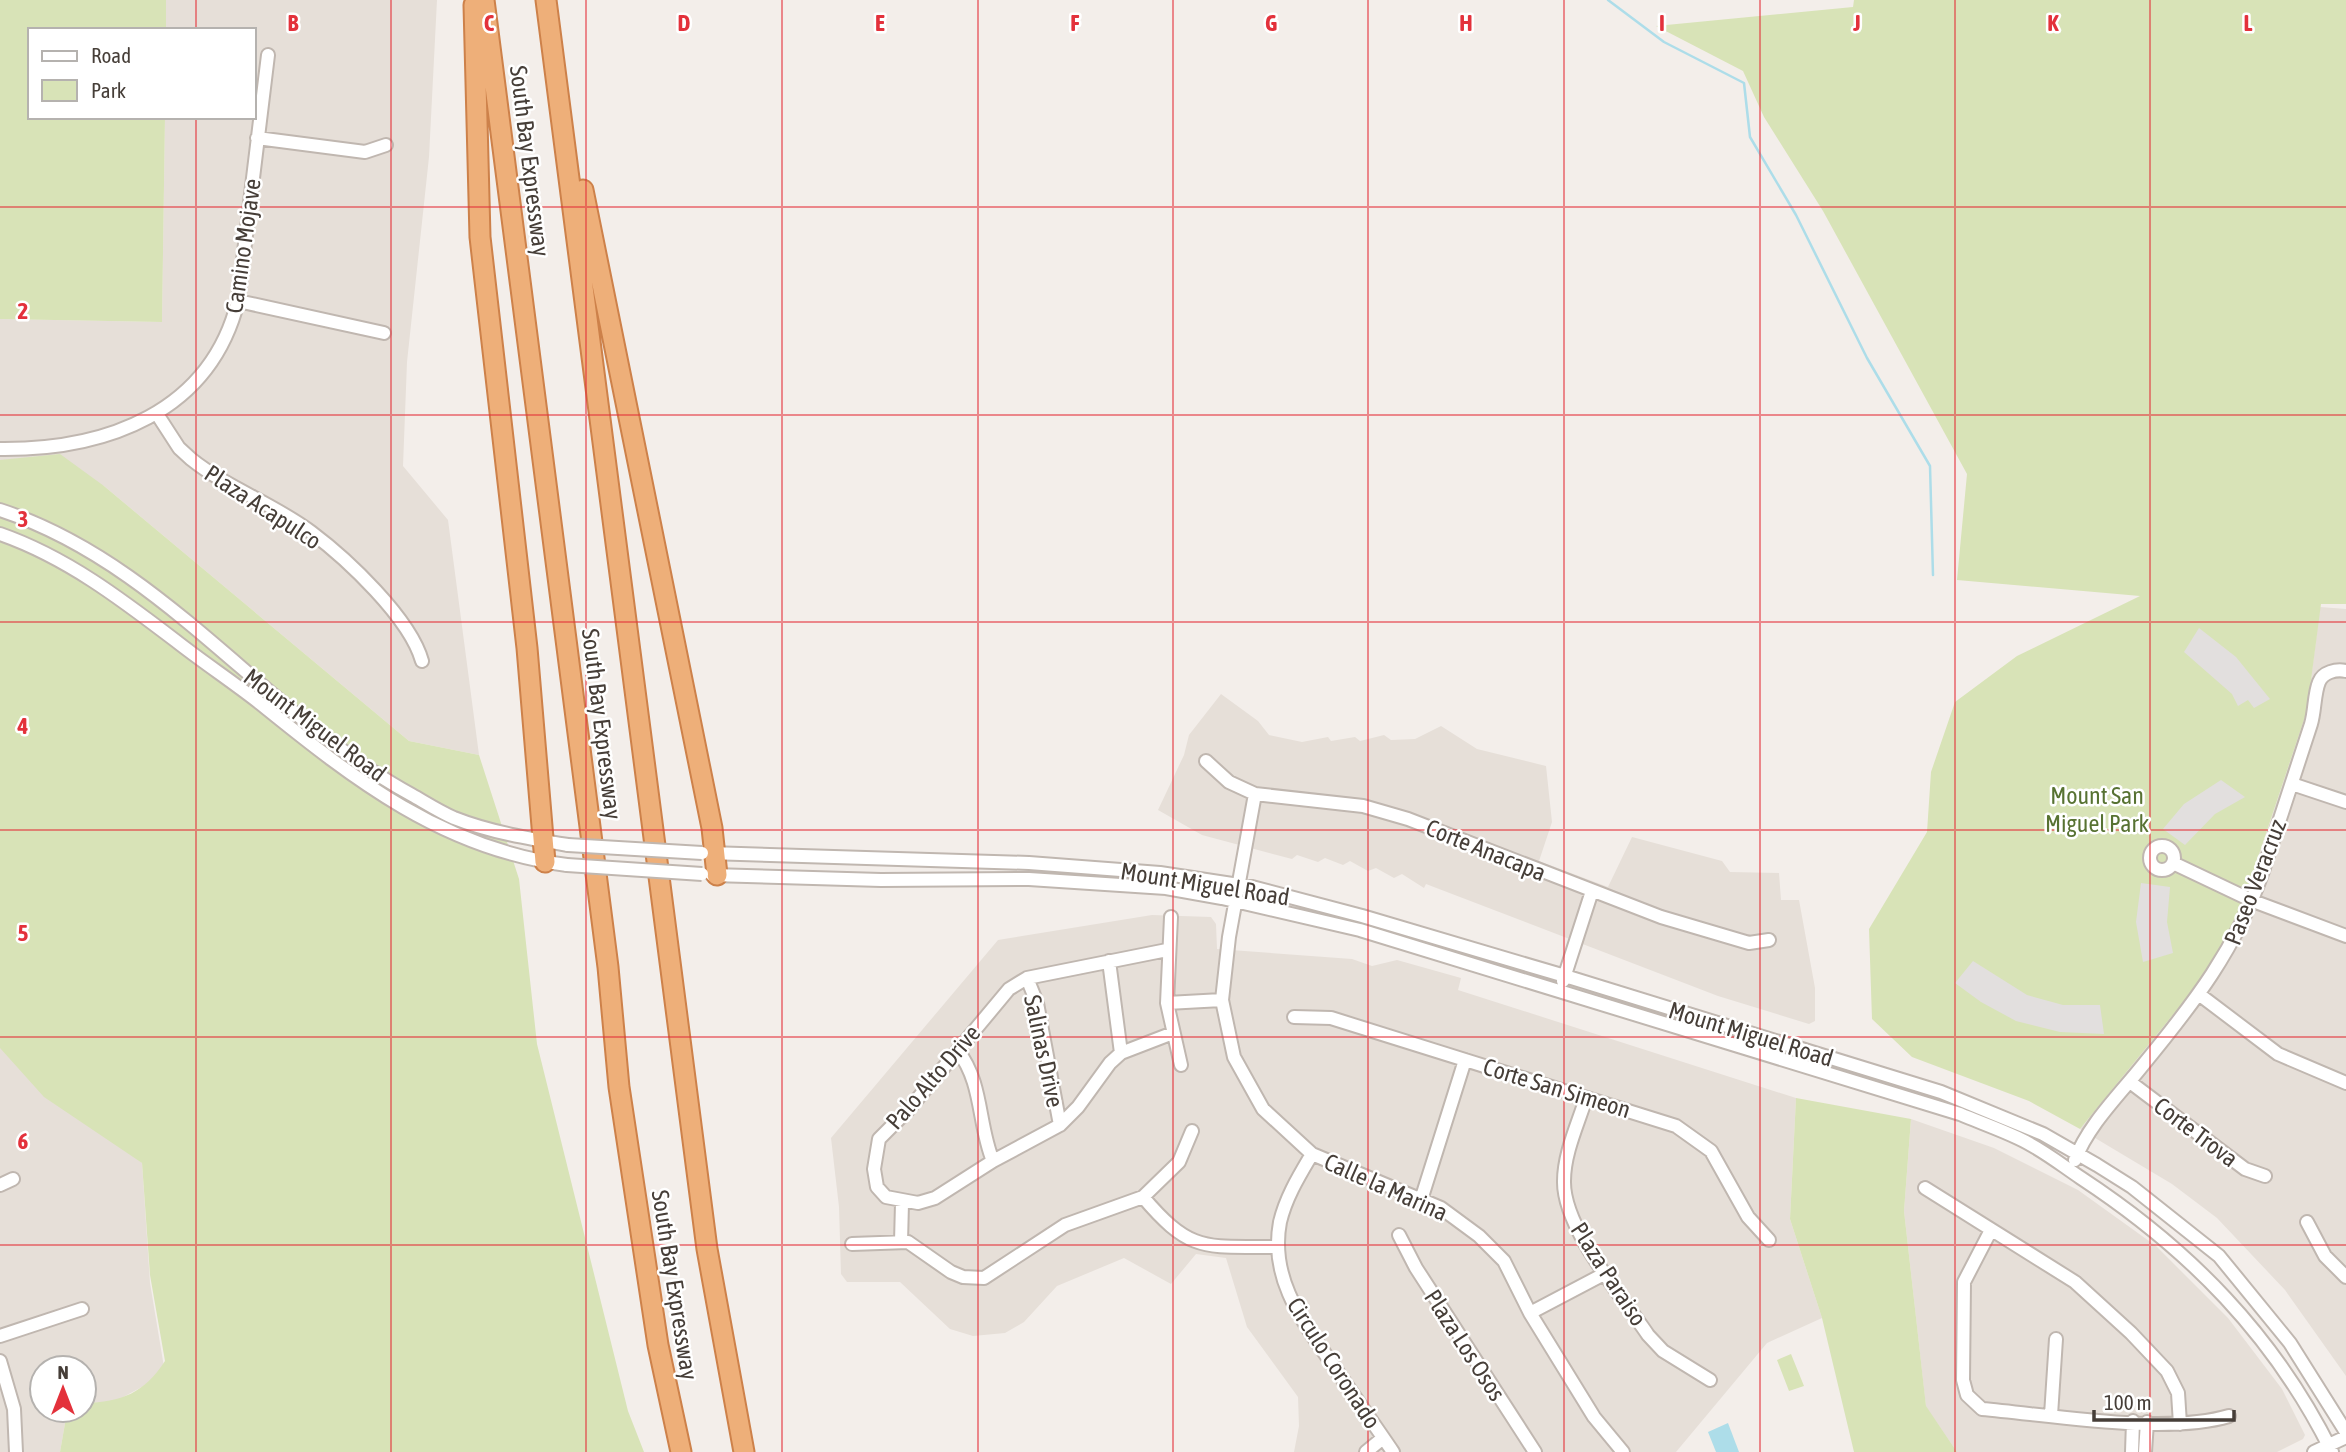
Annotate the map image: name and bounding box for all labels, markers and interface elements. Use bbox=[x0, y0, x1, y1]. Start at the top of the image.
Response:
text: B bbox=[288, 10, 299, 36]
text: C bbox=[484, 10, 495, 36]
text: D bbox=[678, 10, 691, 36]
text: E bbox=[875, 10, 885, 36]
text: F bbox=[1070, 10, 1080, 36]
text: G bbox=[1265, 10, 1277, 36]
text: H bbox=[1459, 10, 1473, 36]
text: I bbox=[1659, 10, 1665, 36]
text: J bbox=[1852, 10, 1861, 36]
text: K bbox=[2047, 10, 2059, 36]
text: L bbox=[2244, 10, 2253, 36]
legend bbox=[28, 28, 256, 119]
text: Road bbox=[91, 43, 131, 67]
street label: South Bay Expressway bbox=[505, 64, 555, 258]
text: Park bbox=[91, 78, 126, 102]
street label: Camino Mojave bbox=[220, 177, 266, 315]
text: 2 bbox=[18, 298, 28, 324]
street label: Plaza Acapulco bbox=[200, 459, 326, 555]
text: 3 bbox=[18, 506, 28, 532]
street label: South Bay Expressway bbox=[577, 627, 627, 821]
street label: Mount Miguel Road bbox=[239, 663, 391, 787]
text: 4 bbox=[17, 713, 29, 739]
park label: Mount San Miguel Park bbox=[2045, 782, 2150, 837]
street label: Corte Anacapa bbox=[1422, 814, 1550, 886]
street label: Paseo Veracruz bbox=[2219, 815, 2291, 949]
street label: Mount Miguel Road bbox=[1119, 857, 1291, 911]
text: 5 bbox=[18, 920, 29, 946]
street label: Salinas Drive bbox=[1019, 992, 1069, 1110]
street label: Mount Miguel Road bbox=[1665, 996, 1837, 1072]
street label: Palo Alto Drive bbox=[880, 1019, 986, 1135]
street label: Corte San Simeon bbox=[1480, 1053, 1634, 1123]
street label: Corte Trova bbox=[2149, 1092, 2243, 1172]
text: 6 bbox=[18, 1128, 29, 1154]
street label: Calle la Marina bbox=[1320, 1148, 1452, 1226]
street label: South Bay Expressway bbox=[647, 1188, 703, 1382]
street label: Plaza Paraiso bbox=[1566, 1217, 1652, 1331]
street label: Plaza Los Osos bbox=[1419, 1284, 1511, 1406]
street label: Circulo Coronado bbox=[1282, 1293, 1386, 1433]
north arrow bbox=[28, 1354, 98, 1424]
text: N bbox=[57, 1361, 69, 1383]
scale bar bbox=[2094, 1378, 2234, 1422]
text: 100 m bbox=[2104, 1390, 2152, 1414]

